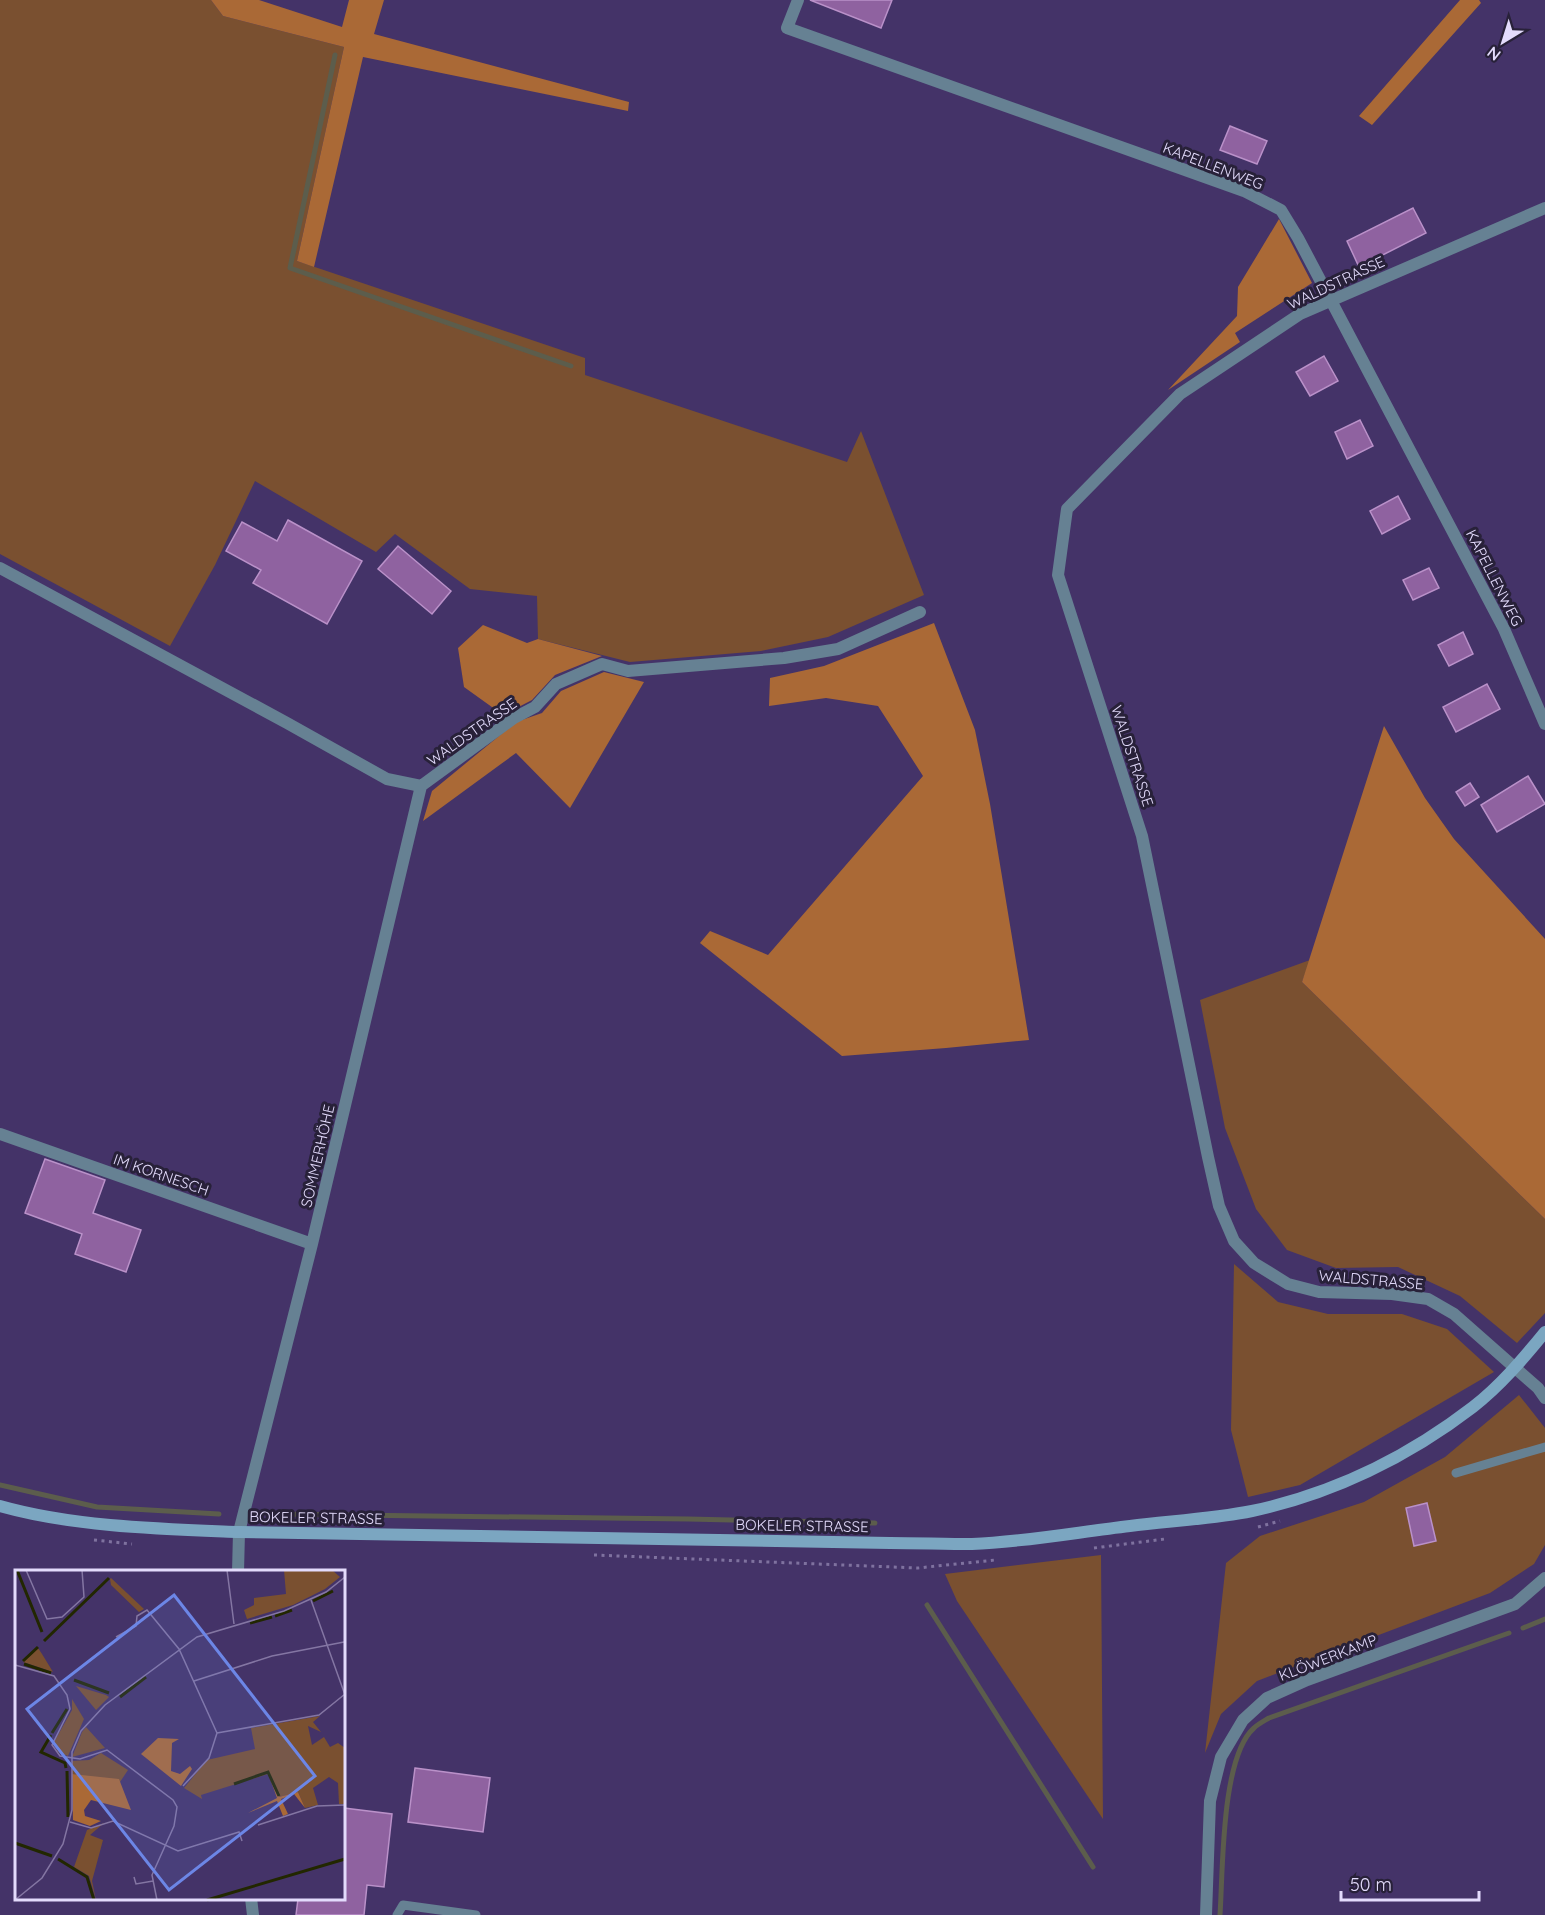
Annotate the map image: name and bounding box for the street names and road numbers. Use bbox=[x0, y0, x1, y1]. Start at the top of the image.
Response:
street label: KAPELLENWEG bbox=[1160, 138, 1266, 193]
street label: WALDSTRASSE bbox=[1284, 252, 1388, 313]
street label: KAPELLENWEG bbox=[1462, 526, 1527, 629]
street label: WALDSTRASSE bbox=[423, 694, 520, 770]
street label: WALDSTRASSE bbox=[1107, 703, 1158, 809]
street label: SOMMERHÖHE bbox=[296, 1103, 339, 1209]
street label: IM KORNESCH bbox=[111, 1149, 212, 1200]
street label: WALDSTRASSE bbox=[1318, 1265, 1424, 1294]
street label: BOKELER STRASSE bbox=[249, 1507, 383, 1528]
street label: BOKELER STRASSE bbox=[735, 1515, 869, 1536]
street label: KLÖWERKAMP bbox=[1276, 1630, 1380, 1685]

